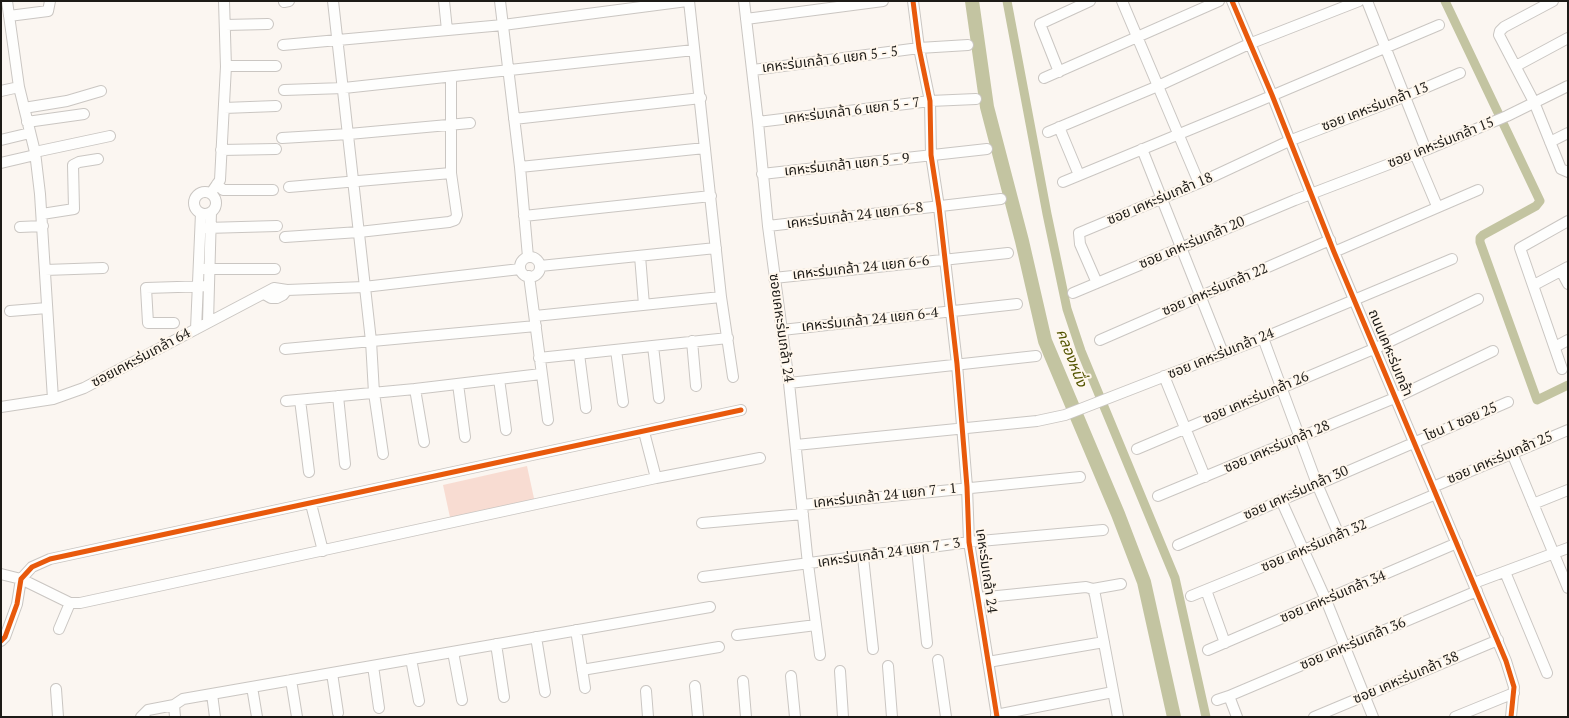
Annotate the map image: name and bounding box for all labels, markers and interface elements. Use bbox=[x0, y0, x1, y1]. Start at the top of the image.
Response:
street label: เคหะร่มเกล้า 6 แยก 5 - 5 bbox=[761, 43, 899, 77]
street label: ซอย เคหะร่มเกล้า 13 bbox=[1319, 79, 1431, 135]
street label: เคหะร่มเกล้า 6 แยก 5 - 7 bbox=[783, 94, 921, 128]
street label: ซอย เคหะร่มเกล้า 15 bbox=[1385, 114, 1497, 172]
street label: เคหะร่มเกล้า แยก 5 - 9 bbox=[784, 150, 910, 180]
street label: ซอย เคหะร่มเกล้า 18 bbox=[1105, 169, 1215, 229]
street label: เคหะร่มเกล้า 24 แยก 6-8 bbox=[786, 199, 924, 233]
street label: ซอย เคหะร่มเกล้า 20 bbox=[1137, 213, 1247, 273]
street label: เคหะร่มเกล้า 24 แยก 6-6 bbox=[792, 252, 930, 284]
street label: ซอย เคหะร่มเกล้า 22 bbox=[1160, 260, 1270, 320]
street label: ซอยเคหะร่มเกล้า 24 bbox=[765, 273, 797, 383]
street label: เคหะร่มเกล้า 24 แยก 6-4 bbox=[801, 304, 939, 336]
street label: ถนนเคหะร่มเกล้า bbox=[1364, 307, 1416, 399]
street label: ซอยเคหะร่มเกล้า 64 bbox=[89, 325, 193, 391]
street label: ซอย เคหะร่มเกล้า 24 bbox=[1165, 325, 1277, 383]
water label: คลองหนึ่ง bbox=[1052, 327, 1090, 389]
street label: ซอย เคหะร่มเกล้า 26 bbox=[1201, 368, 1311, 428]
street label: โซน 1 ซอย 25 bbox=[1422, 399, 1500, 445]
street label: ซอย เคหะร่มเกล้า 28 bbox=[1222, 417, 1332, 477]
street label: ซอย เคหะร่มเกล้า 25 bbox=[1445, 428, 1555, 488]
street label: ซอย เคหะร่มเกล้า 30 bbox=[1241, 462, 1351, 524]
street label: เคหะร่มเกล้า 24 แยก 7 - 1 bbox=[812, 480, 958, 512]
street label: ซอย เคหะร่มเกล้า 32 bbox=[1259, 516, 1369, 576]
street label: เคหะร่มเกล้า 24 bbox=[972, 527, 1000, 615]
street label: เคหะร่มเกล้า 24 แยก 7 - 3 bbox=[816, 535, 962, 571]
street label: ซอย เคหะร่มเกล้า 34 bbox=[1278, 567, 1388, 627]
street label: ซอย เคหะร่มเกล้า 36 bbox=[1298, 614, 1408, 674]
street label: ซอย เคหะร่มเกล้า 38 bbox=[1351, 648, 1461, 708]

